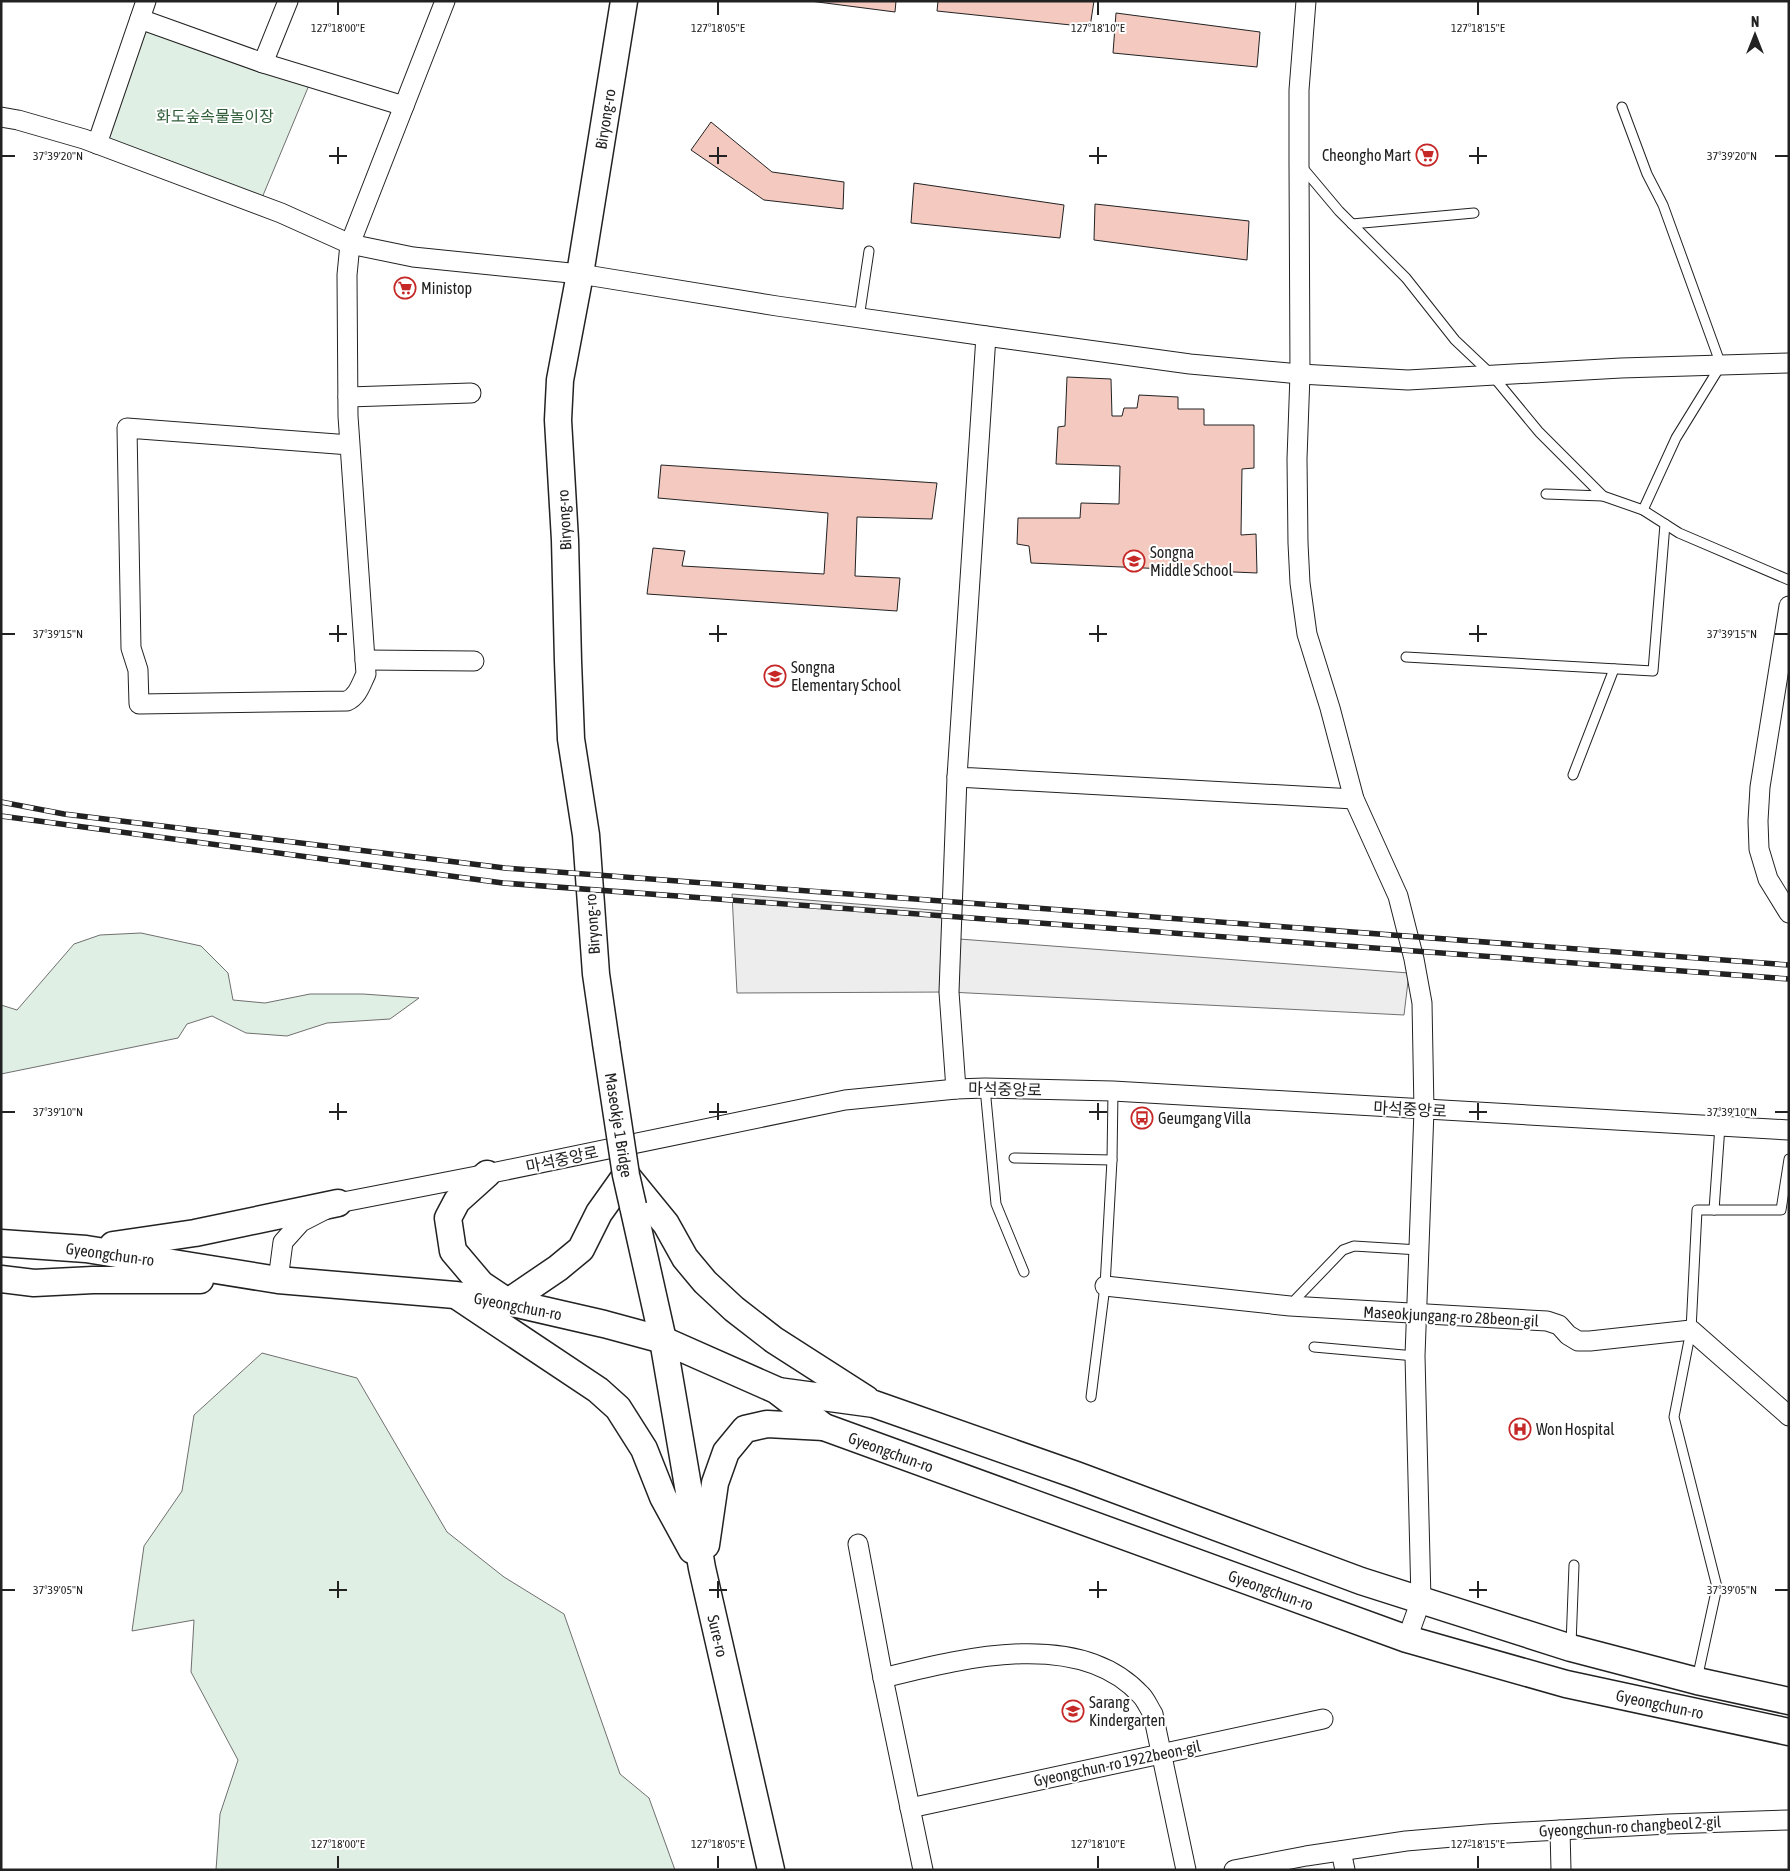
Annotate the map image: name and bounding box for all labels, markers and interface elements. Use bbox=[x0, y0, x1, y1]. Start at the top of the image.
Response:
north arrow bbox=[1730, 10, 1780, 60]
text: N bbox=[1751, 14, 1759, 30]
text: 127°18'00"E bbox=[311, 21, 365, 35]
text: 127°18'05"E bbox=[691, 21, 745, 35]
text: 127°18'10"E bbox=[1071, 21, 1125, 35]
text: 127°18'15"E bbox=[1451, 21, 1505, 35]
street label: Biryong-ro bbox=[591, 88, 620, 151]
park label: 화도숲속물놀이장 bbox=[156, 107, 274, 125]
supermarket icon: Cheongho Mart bbox=[1415, 143, 1439, 167]
place label: Cheongho Mart bbox=[1322, 146, 1411, 165]
text: 37°39'20"N bbox=[33, 149, 83, 163]
text: 37°39'20"N bbox=[1707, 149, 1757, 163]
supermarket icon: Ministop bbox=[393, 276, 417, 300]
place label: Ministop bbox=[421, 279, 472, 298]
street label: Biryong-ro bbox=[553, 489, 576, 551]
place label: Songna Middle School bbox=[1150, 543, 1234, 579]
school or university icon: Songna Middle School bbox=[1122, 549, 1146, 573]
text: 37°39'15"N bbox=[33, 627, 83, 641]
text: 37°39'15"N bbox=[1707, 627, 1757, 641]
place label: Songna Elementary School bbox=[791, 658, 902, 695]
school or university icon: Songna Elementary School bbox=[763, 664, 787, 688]
street label: Biryong-ro bbox=[581, 893, 604, 955]
street label: Maseokje 1 Bridge bbox=[601, 1071, 636, 1179]
street label: 마석중앙로 bbox=[968, 1079, 1042, 1099]
street label: 마석중앙로 bbox=[1373, 1098, 1447, 1120]
text: 37°39'10"N bbox=[33, 1105, 83, 1119]
text: 37°39'10"N bbox=[1707, 1105, 1757, 1119]
bus stop icon: Geumgang Villa bbox=[1130, 1106, 1154, 1130]
place label: Geumgang Villa bbox=[1158, 1109, 1251, 1128]
street label: 마석중앙로 bbox=[524, 1142, 600, 1175]
street label: Gyeongchun-ro bbox=[64, 1239, 155, 1270]
street label: Gyeongchun-ro bbox=[472, 1289, 564, 1324]
street label: Maseokjungang-ro 28beon-gil bbox=[1363, 1302, 1540, 1331]
hospital icon: Won Hospital bbox=[1508, 1417, 1532, 1441]
place label: Won Hospital bbox=[1536, 1420, 1615, 1439]
street label: Gyeongchun-ro bbox=[846, 1428, 936, 1477]
street label: Gyeongchun-ro bbox=[1226, 1566, 1316, 1615]
text: 37°39'05"N bbox=[33, 1583, 83, 1597]
text: 37°39'05"N bbox=[1707, 1583, 1757, 1597]
street label: Sure-ro bbox=[704, 1613, 732, 1659]
street label: Gyeongchun-ro bbox=[1614, 1686, 1706, 1723]
place label: Sarang Kindergarten bbox=[1089, 1693, 1165, 1730]
school or university icon: Sarang Kindergarten bbox=[1061, 1699, 1085, 1723]
street label: Gyeongchun-ro 1922beon-gil bbox=[1032, 1736, 1203, 1791]
street label: Gyeongchun-ro changbeol 2-gil bbox=[1538, 1812, 1722, 1841]
text: 127°18'00"E bbox=[311, 1837, 365, 1851]
text: 127°18'05"E bbox=[691, 1837, 745, 1851]
text: 127°18'10"E bbox=[1071, 1837, 1125, 1851]
text: 127°18'15"E bbox=[1451, 1837, 1505, 1851]

